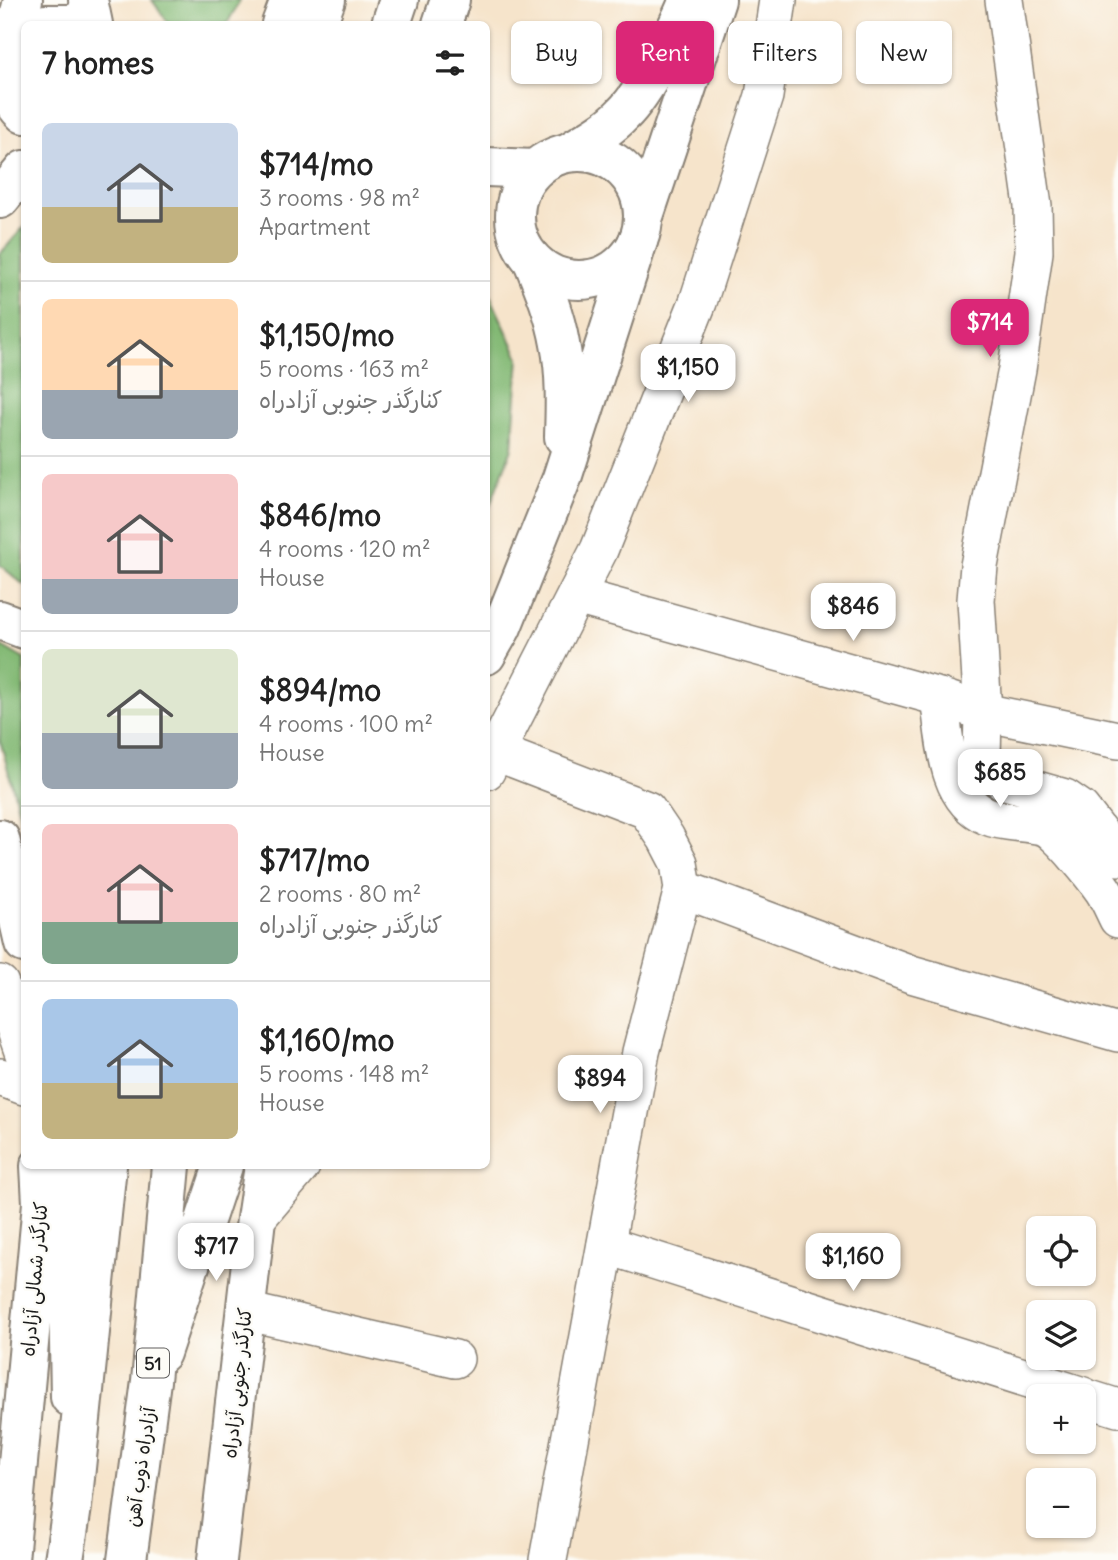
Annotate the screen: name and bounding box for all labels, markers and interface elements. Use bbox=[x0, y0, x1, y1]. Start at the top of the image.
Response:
chip: Buy bbox=[511, 21, 602, 84]
chip: Rent bbox=[616, 21, 714, 84]
chip: Filters bbox=[728, 21, 842, 84]
chip: New bbox=[856, 21, 952, 84]
text: 7 homes bbox=[42, 44, 154, 82]
icon: filters bbox=[431, 44, 469, 82]
text: $714/mo bbox=[259, 145, 373, 183]
icon: home bbox=[98, 151, 182, 235]
text: 3 rooms · 98 m² bbox=[259, 183, 420, 212]
text: Apartment bbox=[259, 212, 371, 241]
pin: $714 bbox=[949, 300, 1031, 359]
text: $714 bbox=[967, 307, 1013, 336]
text: $1,150/mo bbox=[259, 316, 394, 354]
icon: home bbox=[98, 327, 182, 411]
pin: $1,150 bbox=[631, 344, 745, 404]
text: $1,150 bbox=[657, 352, 719, 381]
text: 5 rooms · 163 m² bbox=[259, 354, 429, 383]
text: کنارگذر جنوبی آزادراه bbox=[259, 385, 442, 414]
text: $846/mo bbox=[259, 496, 381, 534]
icon: home bbox=[98, 502, 182, 586]
text: 4 rooms · 120 m² bbox=[259, 534, 431, 563]
text: House bbox=[259, 563, 325, 592]
pin: $846 bbox=[812, 584, 894, 643]
text: $846 bbox=[827, 591, 879, 620]
text: $894/mo bbox=[259, 671, 381, 709]
icon: home bbox=[98, 677, 182, 761]
text: 4 rooms · 100 m² bbox=[259, 709, 433, 738]
text: House bbox=[259, 738, 325, 767]
pin: $685 bbox=[959, 750, 1041, 809]
text: $685 bbox=[974, 757, 1026, 786]
text: $717/mo bbox=[259, 841, 370, 879]
icon: home bbox=[98, 852, 182, 936]
text: 2 rooms · 80 m² bbox=[259, 879, 421, 908]
text: کنارگذر جنوبی آزادراه bbox=[259, 910, 442, 939]
text: $1,160/mo bbox=[259, 1021, 394, 1059]
icon: home bbox=[98, 1027, 182, 1111]
pin: $894 bbox=[559, 1056, 641, 1115]
text: 5 rooms · 148 m² bbox=[259, 1059, 429, 1088]
text: $894 bbox=[574, 1063, 626, 1092]
text: House bbox=[259, 1088, 325, 1117]
street label: کنارگذر شمالی آزادراه bbox=[15, 1201, 54, 1357]
map controls bbox=[1026, 1216, 1096, 1538]
button: locate bbox=[1026, 1216, 1096, 1286]
pin: $717 bbox=[175, 1224, 257, 1283]
text: $717 bbox=[194, 1231, 238, 1260]
pin: $1,160 bbox=[796, 1234, 910, 1293]
text: $1,160 bbox=[822, 1241, 884, 1270]
button: layers bbox=[1026, 1300, 1096, 1370]
street label: کنارگذر جنوبی آزادراه bbox=[217, 1306, 258, 1460]
road number: 51 bbox=[137, 1348, 169, 1378]
button: + bbox=[1026, 1384, 1096, 1454]
street label: آزادراه ذوب آهن bbox=[120, 1404, 160, 1528]
button: − bbox=[1026, 1468, 1096, 1538]

